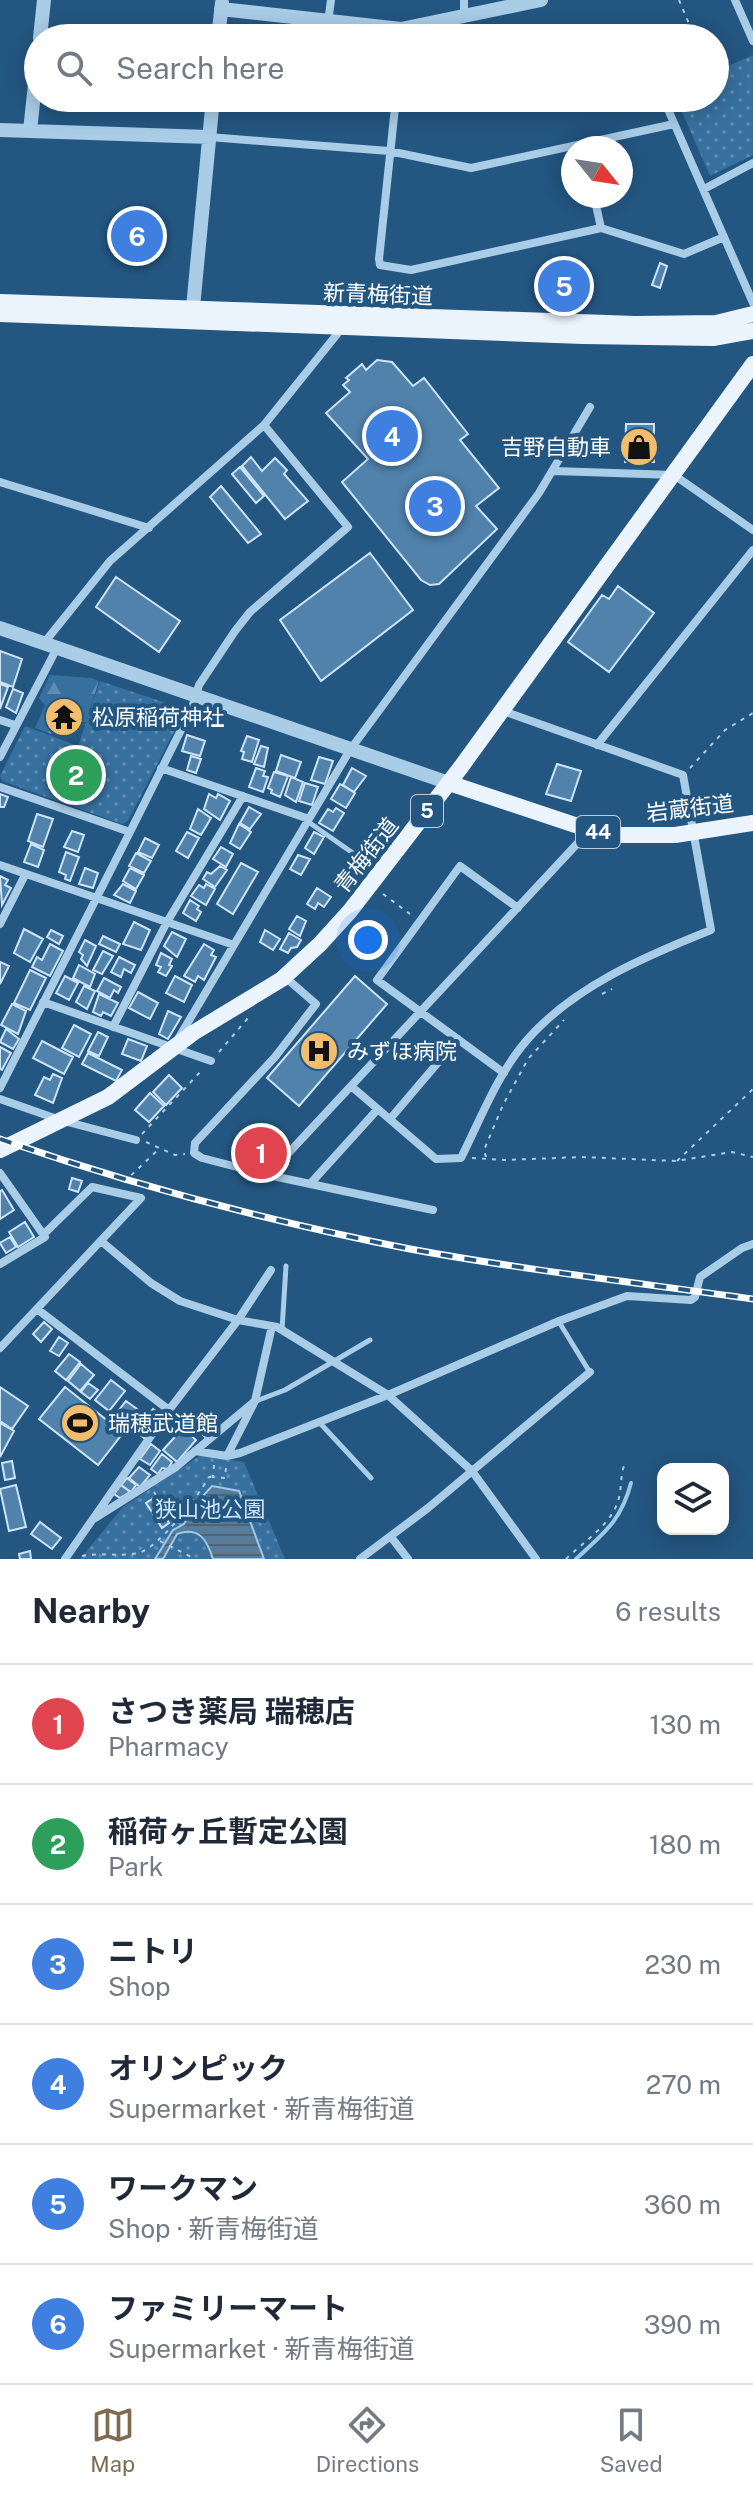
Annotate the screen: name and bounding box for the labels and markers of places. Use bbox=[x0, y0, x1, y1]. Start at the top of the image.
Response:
pin: 6 bbox=[111, 206, 163, 266]
pin: 5 bbox=[538, 256, 590, 316]
pin: 4 bbox=[366, 406, 418, 466]
shop icon: 吉野自動車 bbox=[618, 426, 660, 468]
place label: 吉野自動車 bbox=[501, 434, 611, 460]
pin: 3 bbox=[409, 476, 461, 536]
temple icon: 松原稲荷神社 bbox=[43, 696, 85, 738]
place label: 松原稲荷神社 bbox=[92, 704, 224, 730]
pin: 2 bbox=[50, 745, 102, 805]
hospital icon: みずほ病院 bbox=[298, 1030, 340, 1072]
place label: みずほ病院 bbox=[347, 1038, 457, 1064]
pin: 1 bbox=[235, 1123, 287, 1183]
sports icon: 瑞穂武道館 bbox=[59, 1402, 101, 1444]
place label: 瑞穂武道館 bbox=[108, 1410, 218, 1436]

